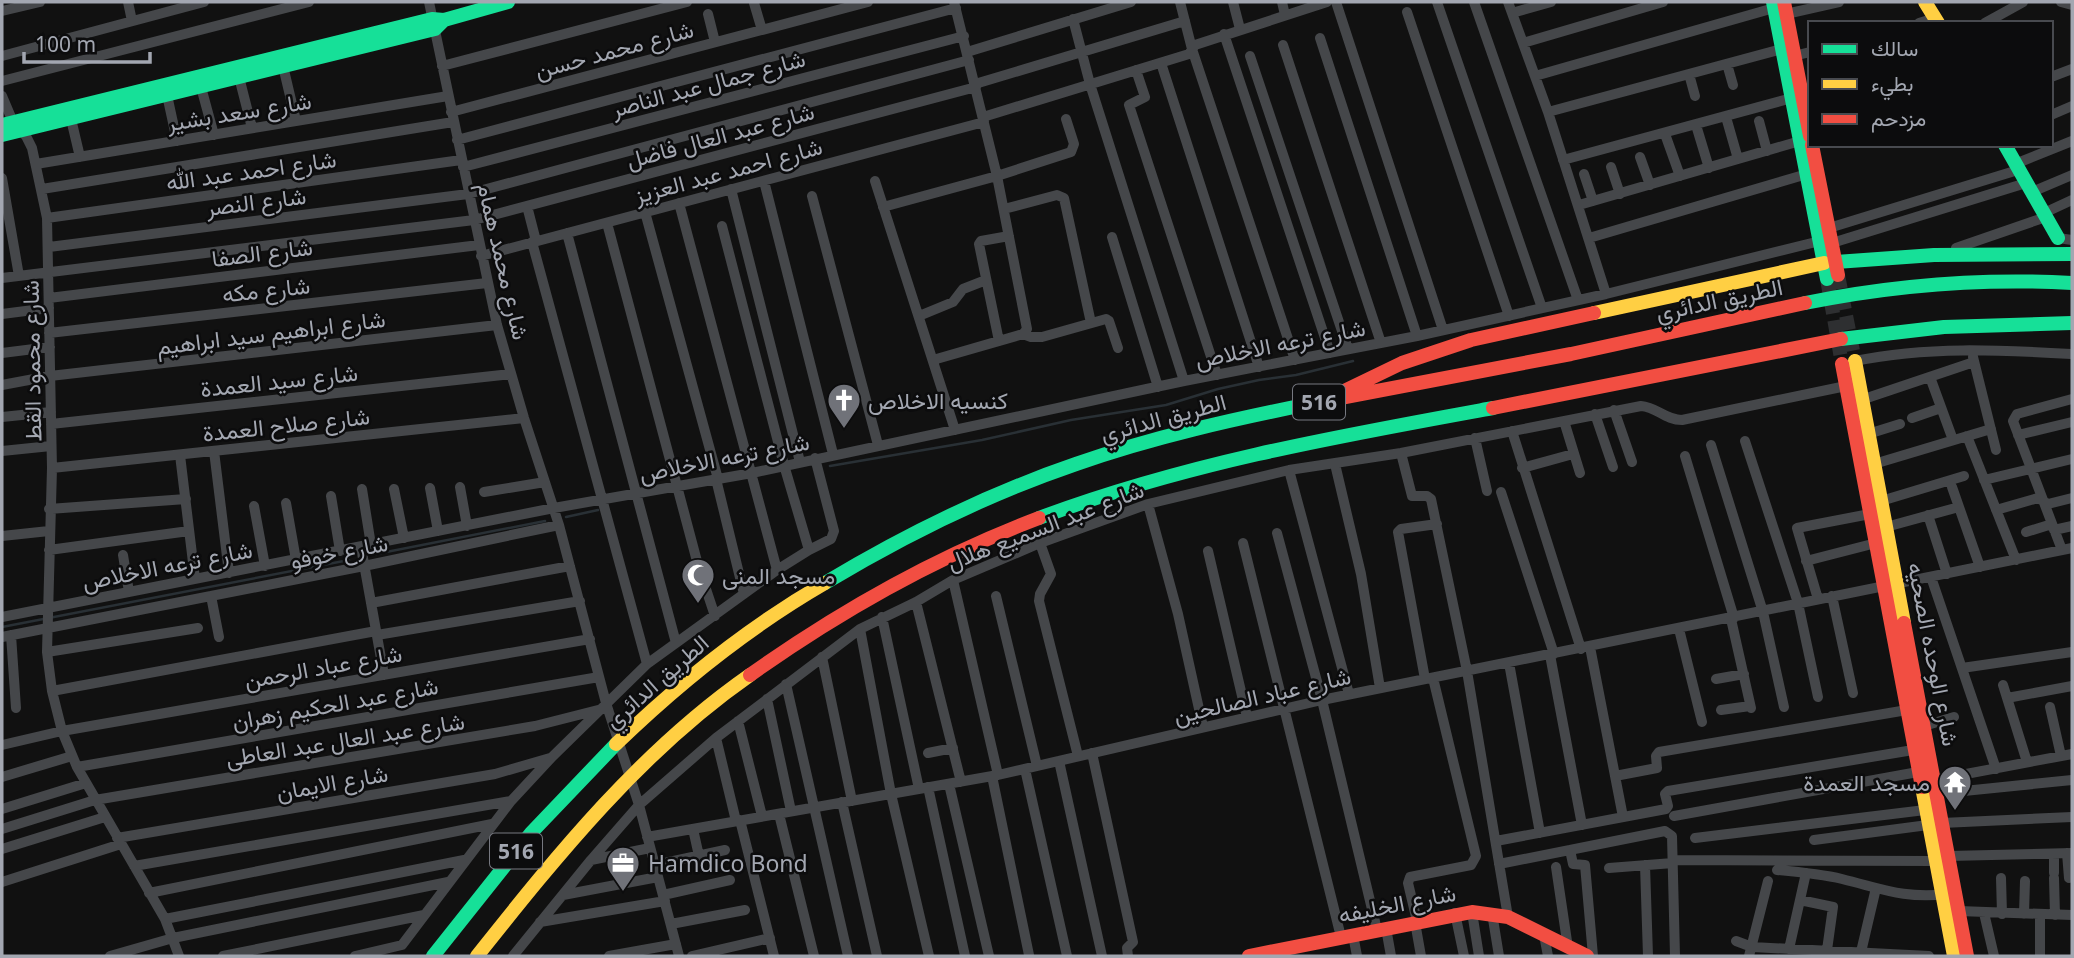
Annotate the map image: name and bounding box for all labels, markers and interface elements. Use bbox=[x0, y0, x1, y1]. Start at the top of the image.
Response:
street label: شارع محمد حسن bbox=[531, 12, 697, 87]
scale bar bbox=[24, 21, 150, 65]
legend bbox=[1808, 21, 2053, 147]
text: 100 m bbox=[35, 30, 96, 58]
text: سالك bbox=[1871, 34, 1918, 62]
street label: شارع جمال عبد الناصر bbox=[607, 42, 809, 126]
text: بطيء bbox=[1871, 69, 1914, 101]
street label: شارع سعد بشير bbox=[163, 84, 314, 139]
street label: شارع عبد العال فاضل bbox=[622, 95, 818, 176]
text: مزدحم bbox=[1871, 104, 1926, 133]
street label: شارع احمد عبد العزيز bbox=[629, 130, 826, 212]
street label: شارع احمد عبد الله bbox=[164, 142, 338, 199]
street label: شارع النصر bbox=[203, 179, 308, 224]
street label: شارع محمد همام bbox=[469, 179, 538, 343]
street label: شارع الصفا bbox=[210, 230, 314, 275]
street label: شارع مكه bbox=[220, 268, 312, 311]
street label: الطريق الدائري bbox=[1653, 270, 1786, 332]
street label: شارع محمود القط bbox=[14, 280, 49, 442]
street label: شارع ابراهيم سيد ابراهيم bbox=[155, 302, 387, 363]
street label: شارع ترعه الاخلاص bbox=[1192, 311, 1368, 376]
street label: شارع سيد العمدة bbox=[199, 356, 359, 405]
church icon: كنسيه الاخلاص bbox=[825, 381, 863, 430]
place label: كنسيه الاخلاص bbox=[868, 384, 1008, 416]
road number: 516 bbox=[1293, 384, 1345, 420]
street label: الطريق الدائري bbox=[1097, 385, 1230, 453]
street label: شارع صلاح العمدة bbox=[201, 399, 371, 450]
street label: شارع ترعه الاخلاص bbox=[636, 425, 812, 490]
street label: شارع عبد السميع هلال bbox=[942, 473, 1149, 578]
street label: شارع خوفو bbox=[288, 526, 391, 577]
street label: شارع ترعه الاخلاص bbox=[79, 533, 255, 598]
mosque icon: مسجد المنى bbox=[679, 556, 717, 605]
place label: مسجد المنى bbox=[722, 559, 835, 591]
street label: شارع الوحده الصحيه bbox=[1900, 559, 1967, 749]
street label: الطريق الدائري bbox=[597, 627, 718, 738]
street label: شارع عباد الرحمن bbox=[242, 636, 404, 697]
street label: شارع عباد الصالحين bbox=[1170, 659, 1354, 732]
street label: شارع عبد الحكيم زهران bbox=[229, 669, 441, 738]
street label: شارع عبد العال عبد العاطى bbox=[223, 704, 467, 775]
street label: شارع الايمان bbox=[274, 756, 390, 809]
temple icon: مسجد العمدة bbox=[1936, 763, 1974, 812]
place label: مسجد العمدة bbox=[1803, 766, 1930, 798]
road number: 516 bbox=[490, 834, 542, 868]
office icon: Hamdico Bond bbox=[604, 844, 642, 893]
place label: Hamdico Bond bbox=[648, 847, 808, 879]
street label: شارع الخليفه bbox=[1336, 876, 1459, 931]

